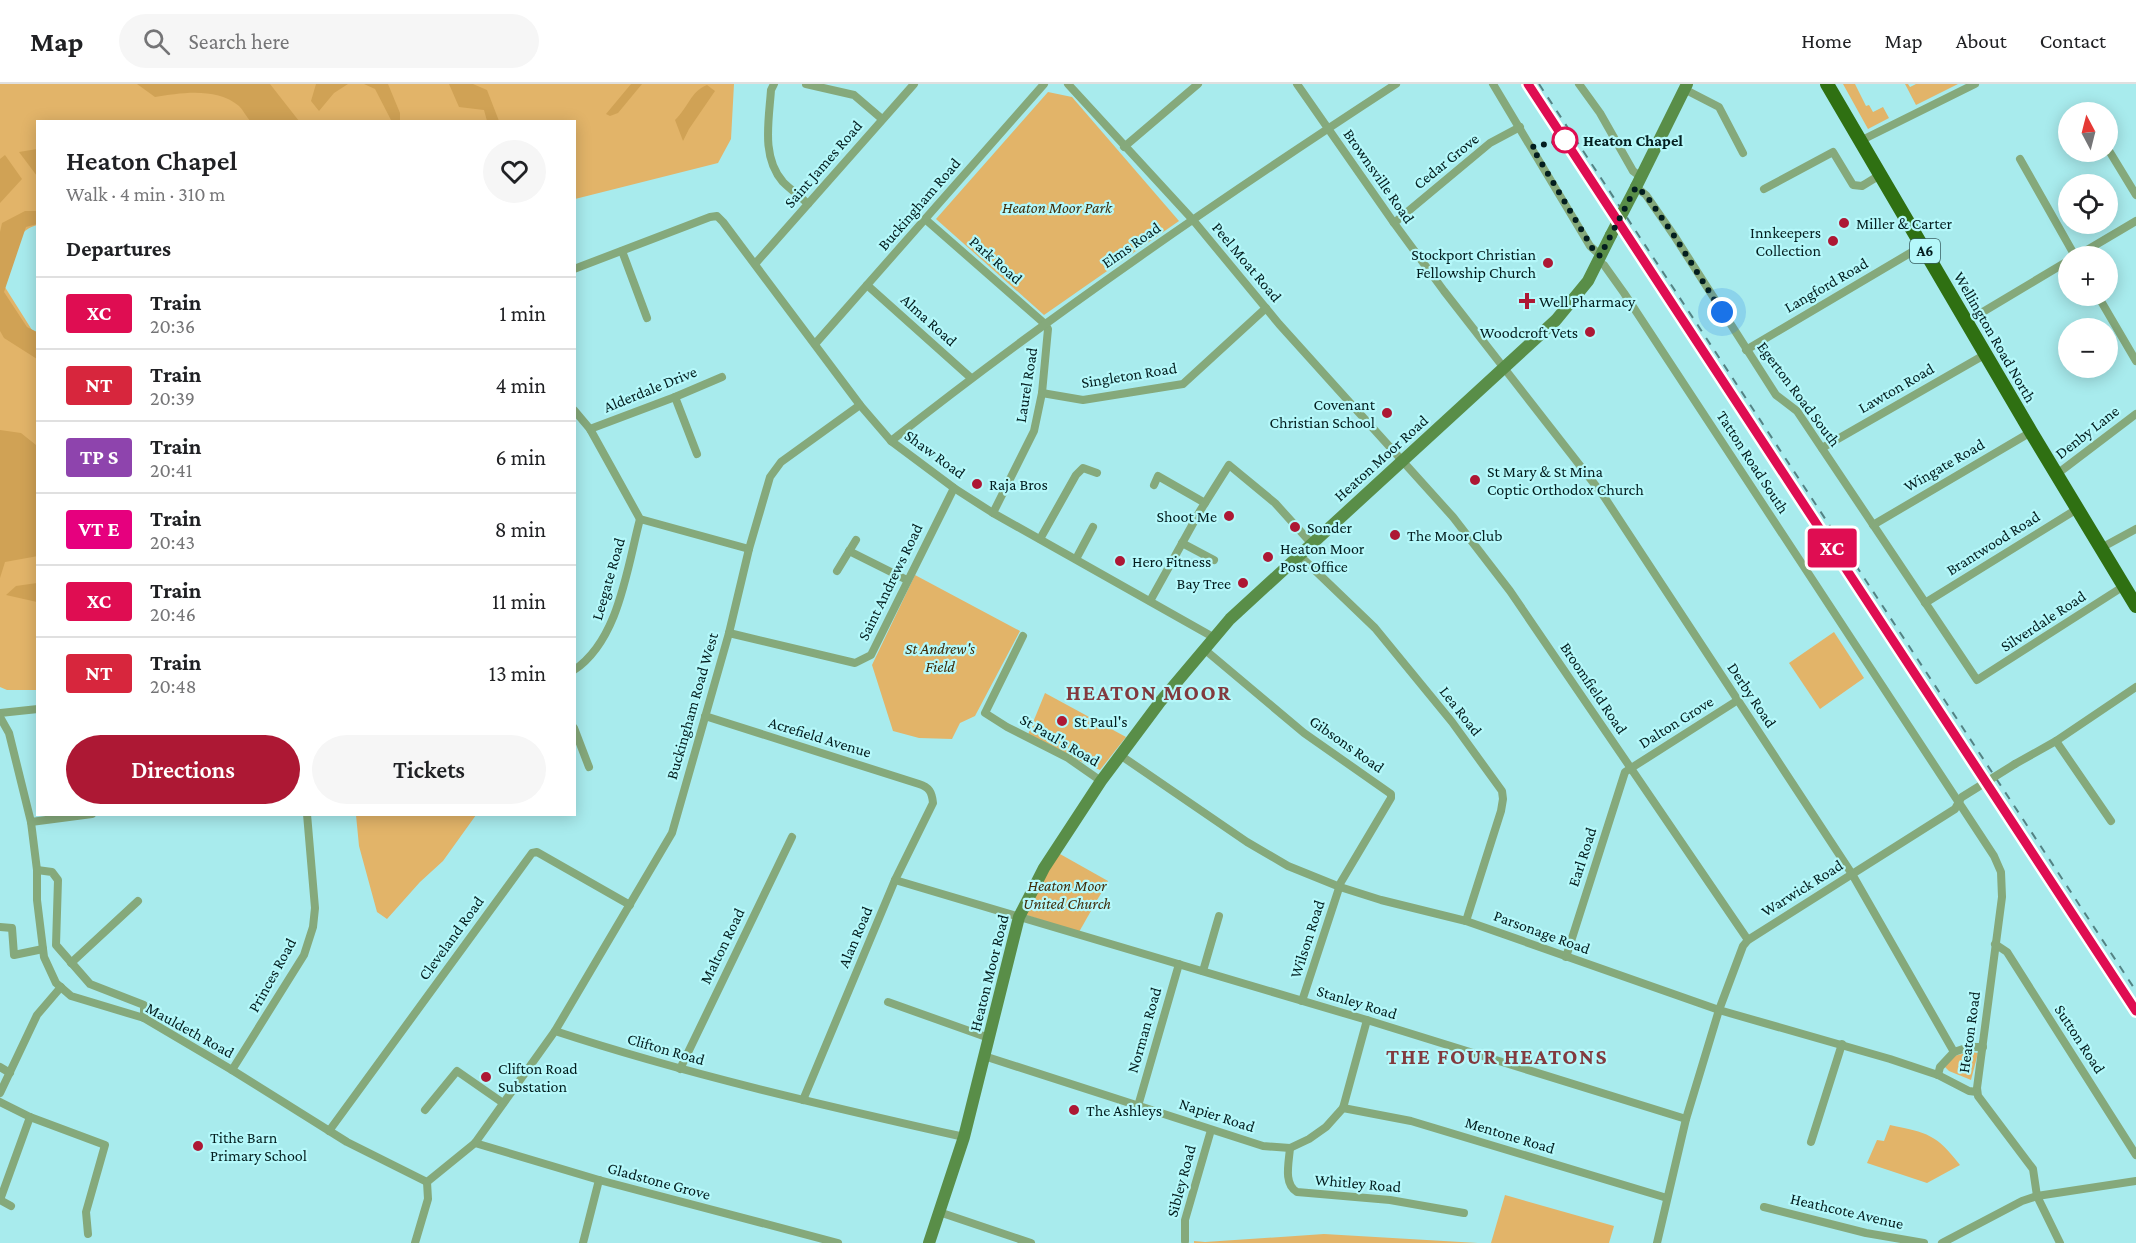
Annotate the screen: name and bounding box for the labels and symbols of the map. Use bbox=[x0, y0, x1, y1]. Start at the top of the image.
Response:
north arrow bbox=[2058, 102, 2118, 162]
street label: Saint James Road bbox=[781, 117, 867, 212]
street label: Brownsville Road bbox=[1340, 126, 1418, 227]
marker: Heaton Chapel bbox=[1552, 127, 1578, 153]
street label: Cedar Grove bbox=[1410, 130, 1482, 192]
place label: Heaton Chapel bbox=[1583, 132, 1683, 149]
street label: Buckingham Road bbox=[874, 154, 965, 254]
park label: Heaton Moor Park bbox=[1002, 199, 1113, 216]
place label: Miller & Carter bbox=[1856, 215, 1952, 232]
marker: Miller & Carter bbox=[1837, 216, 1851, 230]
street label: Elms Road bbox=[1098, 218, 1164, 271]
street label: Peel Moat Road bbox=[1209, 219, 1285, 306]
place label: Innkeepers Collection bbox=[1750, 224, 1821, 259]
street label: Park Road bbox=[966, 233, 1026, 288]
marker: Innkeepers Collection bbox=[1826, 234, 1840, 248]
road number: A6 bbox=[1910, 239, 1940, 263]
place label: Stockport Christian Fellowship Church bbox=[1411, 246, 1536, 282]
street label: Langford Road bbox=[1781, 254, 1872, 317]
marker: Stockport Christian Fellowship Church bbox=[1541, 256, 1555, 270]
street label: Wellington Road North bbox=[1950, 269, 2040, 406]
street label: Alma Road bbox=[898, 291, 961, 350]
place label: Well Pharmacy bbox=[1539, 293, 1636, 311]
marker: Well Pharmacy bbox=[1520, 294, 1534, 308]
your location bbox=[1707, 297, 1737, 327]
place label: Woodcroft Vets bbox=[1480, 324, 1578, 341]
marker: Woodcroft Vets bbox=[1583, 325, 1597, 339]
street label: Egerton Road South bbox=[1753, 338, 1844, 451]
street label: Laurel Road bbox=[1012, 346, 1040, 424]
street label: Singleton Road bbox=[1080, 359, 1179, 392]
street label: Lawton Road bbox=[1855, 359, 1937, 416]
street label: Alderdale Drive bbox=[601, 363, 699, 415]
place label: Covenant Christian School bbox=[1270, 396, 1376, 431]
street label: Denby Lane bbox=[2052, 402, 2123, 463]
marker: Covenant Christian School bbox=[1380, 406, 1394, 420]
street label: Tatton Road South bbox=[1714, 408, 1793, 517]
street label: Heaton Moor Road bbox=[1331, 411, 1432, 504]
street label: Shaw Road bbox=[901, 426, 969, 482]
street label: Wingate Road bbox=[1901, 435, 1988, 496]
place label: St Mary & St Mina Coptic Orthodox Church bbox=[1487, 463, 1644, 499]
marker: St Mary & St Mina Coptic Orthodox Church bbox=[1468, 473, 1482, 487]
place label: Raja Bros bbox=[989, 476, 1048, 494]
marker: Raja Bros bbox=[970, 477, 984, 491]
street label: Brantwood Road bbox=[1943, 507, 2043, 578]
place label: Shoot Me bbox=[1156, 508, 1217, 525]
marker: Shoot Me bbox=[1222, 509, 1236, 523]
place label: Sonder bbox=[1307, 519, 1352, 536]
street label: Saint Andrews Road bbox=[854, 520, 926, 643]
marker: Sonder bbox=[1288, 520, 1302, 534]
place label: The Moor Club bbox=[1407, 527, 1503, 544]
marker: The Moor Club bbox=[1388, 528, 1402, 542]
line badge: XC bbox=[1805, 528, 1859, 568]
street label: Leegate Road bbox=[588, 535, 629, 622]
place label: Heaton Moor Post Office bbox=[1280, 540, 1365, 575]
marker: Heaton Moor Post Office bbox=[1261, 550, 1275, 564]
place label: Hero Fitness bbox=[1132, 553, 1211, 570]
marker: Hero Fitness bbox=[1113, 554, 1127, 568]
place label: Bay Tree bbox=[1176, 575, 1231, 593]
marker: Bay Tree bbox=[1236, 576, 1250, 590]
street label: Silverdale Road bbox=[1997, 587, 2089, 655]
street label: Buckingham Road West bbox=[663, 630, 722, 782]
street label: Broomfield Road bbox=[1557, 639, 1631, 737]
park label: St Andrew's Field bbox=[905, 640, 975, 675]
street label: Derby Road bbox=[1723, 659, 1780, 732]
district label: HEATON MOOR bbox=[1066, 680, 1232, 705]
street label: Lea Road bbox=[1436, 683, 1486, 739]
street label: Dalton Grove bbox=[1636, 692, 1716, 752]
street label: St Paul's Road bbox=[1017, 710, 1103, 770]
street label: Gibsons Road bbox=[1306, 712, 1388, 776]
street label: Acrefield Avenue bbox=[767, 713, 873, 761]
place label: St Paul's bbox=[1074, 713, 1128, 730]
marker: St Paul's bbox=[1055, 714, 1069, 728]
street label: Earl Road bbox=[1564, 825, 1600, 889]
street label: Warwick Road bbox=[1758, 856, 1846, 920]
park label: Heaton Moor United Church bbox=[1023, 877, 1111, 912]
street label: Cleveland Road bbox=[415, 893, 487, 983]
street label: Wilson Road bbox=[1286, 897, 1328, 980]
street label: Alan Road bbox=[835, 903, 876, 970]
street label: Malton Road bbox=[696, 905, 748, 987]
street label: Parsonage Road bbox=[1491, 907, 1593, 958]
street label: Heaton Moor Road bbox=[966, 912, 1012, 1033]
street label: Princes Road bbox=[245, 935, 300, 1015]
street label: Stanley Road bbox=[1315, 982, 1400, 1023]
street label: Norman Road bbox=[1124, 985, 1165, 1075]
street label: Heaton Road bbox=[1955, 990, 1983, 1074]
street label: Mauldeth Road bbox=[143, 999, 238, 1062]
street label: Sutton Road bbox=[2052, 1001, 2109, 1077]
street label: Clifton Road bbox=[625, 1030, 707, 1068]
district label: THE FOUR HEATONS bbox=[1386, 1044, 1608, 1069]
place label: Clifton Road Substation bbox=[498, 1060, 578, 1095]
marker: Clifton Road Substation bbox=[479, 1070, 493, 1084]
street label: Napier Road bbox=[1177, 1095, 1258, 1136]
place label: The Ashleys bbox=[1086, 1102, 1162, 1120]
marker: The Ashleys bbox=[1067, 1103, 1081, 1117]
street label: Mentone Road bbox=[1463, 1113, 1558, 1157]
place label: Tithe Barn Primary School bbox=[210, 1129, 307, 1165]
marker: Tithe Barn Primary School bbox=[191, 1139, 205, 1153]
street label: Sibley Road bbox=[1163, 1143, 1200, 1219]
street label: Gladstone Grove bbox=[606, 1159, 712, 1203]
street label: Whitley Road bbox=[1314, 1171, 1403, 1196]
street label: Heathcote Avenue bbox=[1789, 1190, 1905, 1232]

